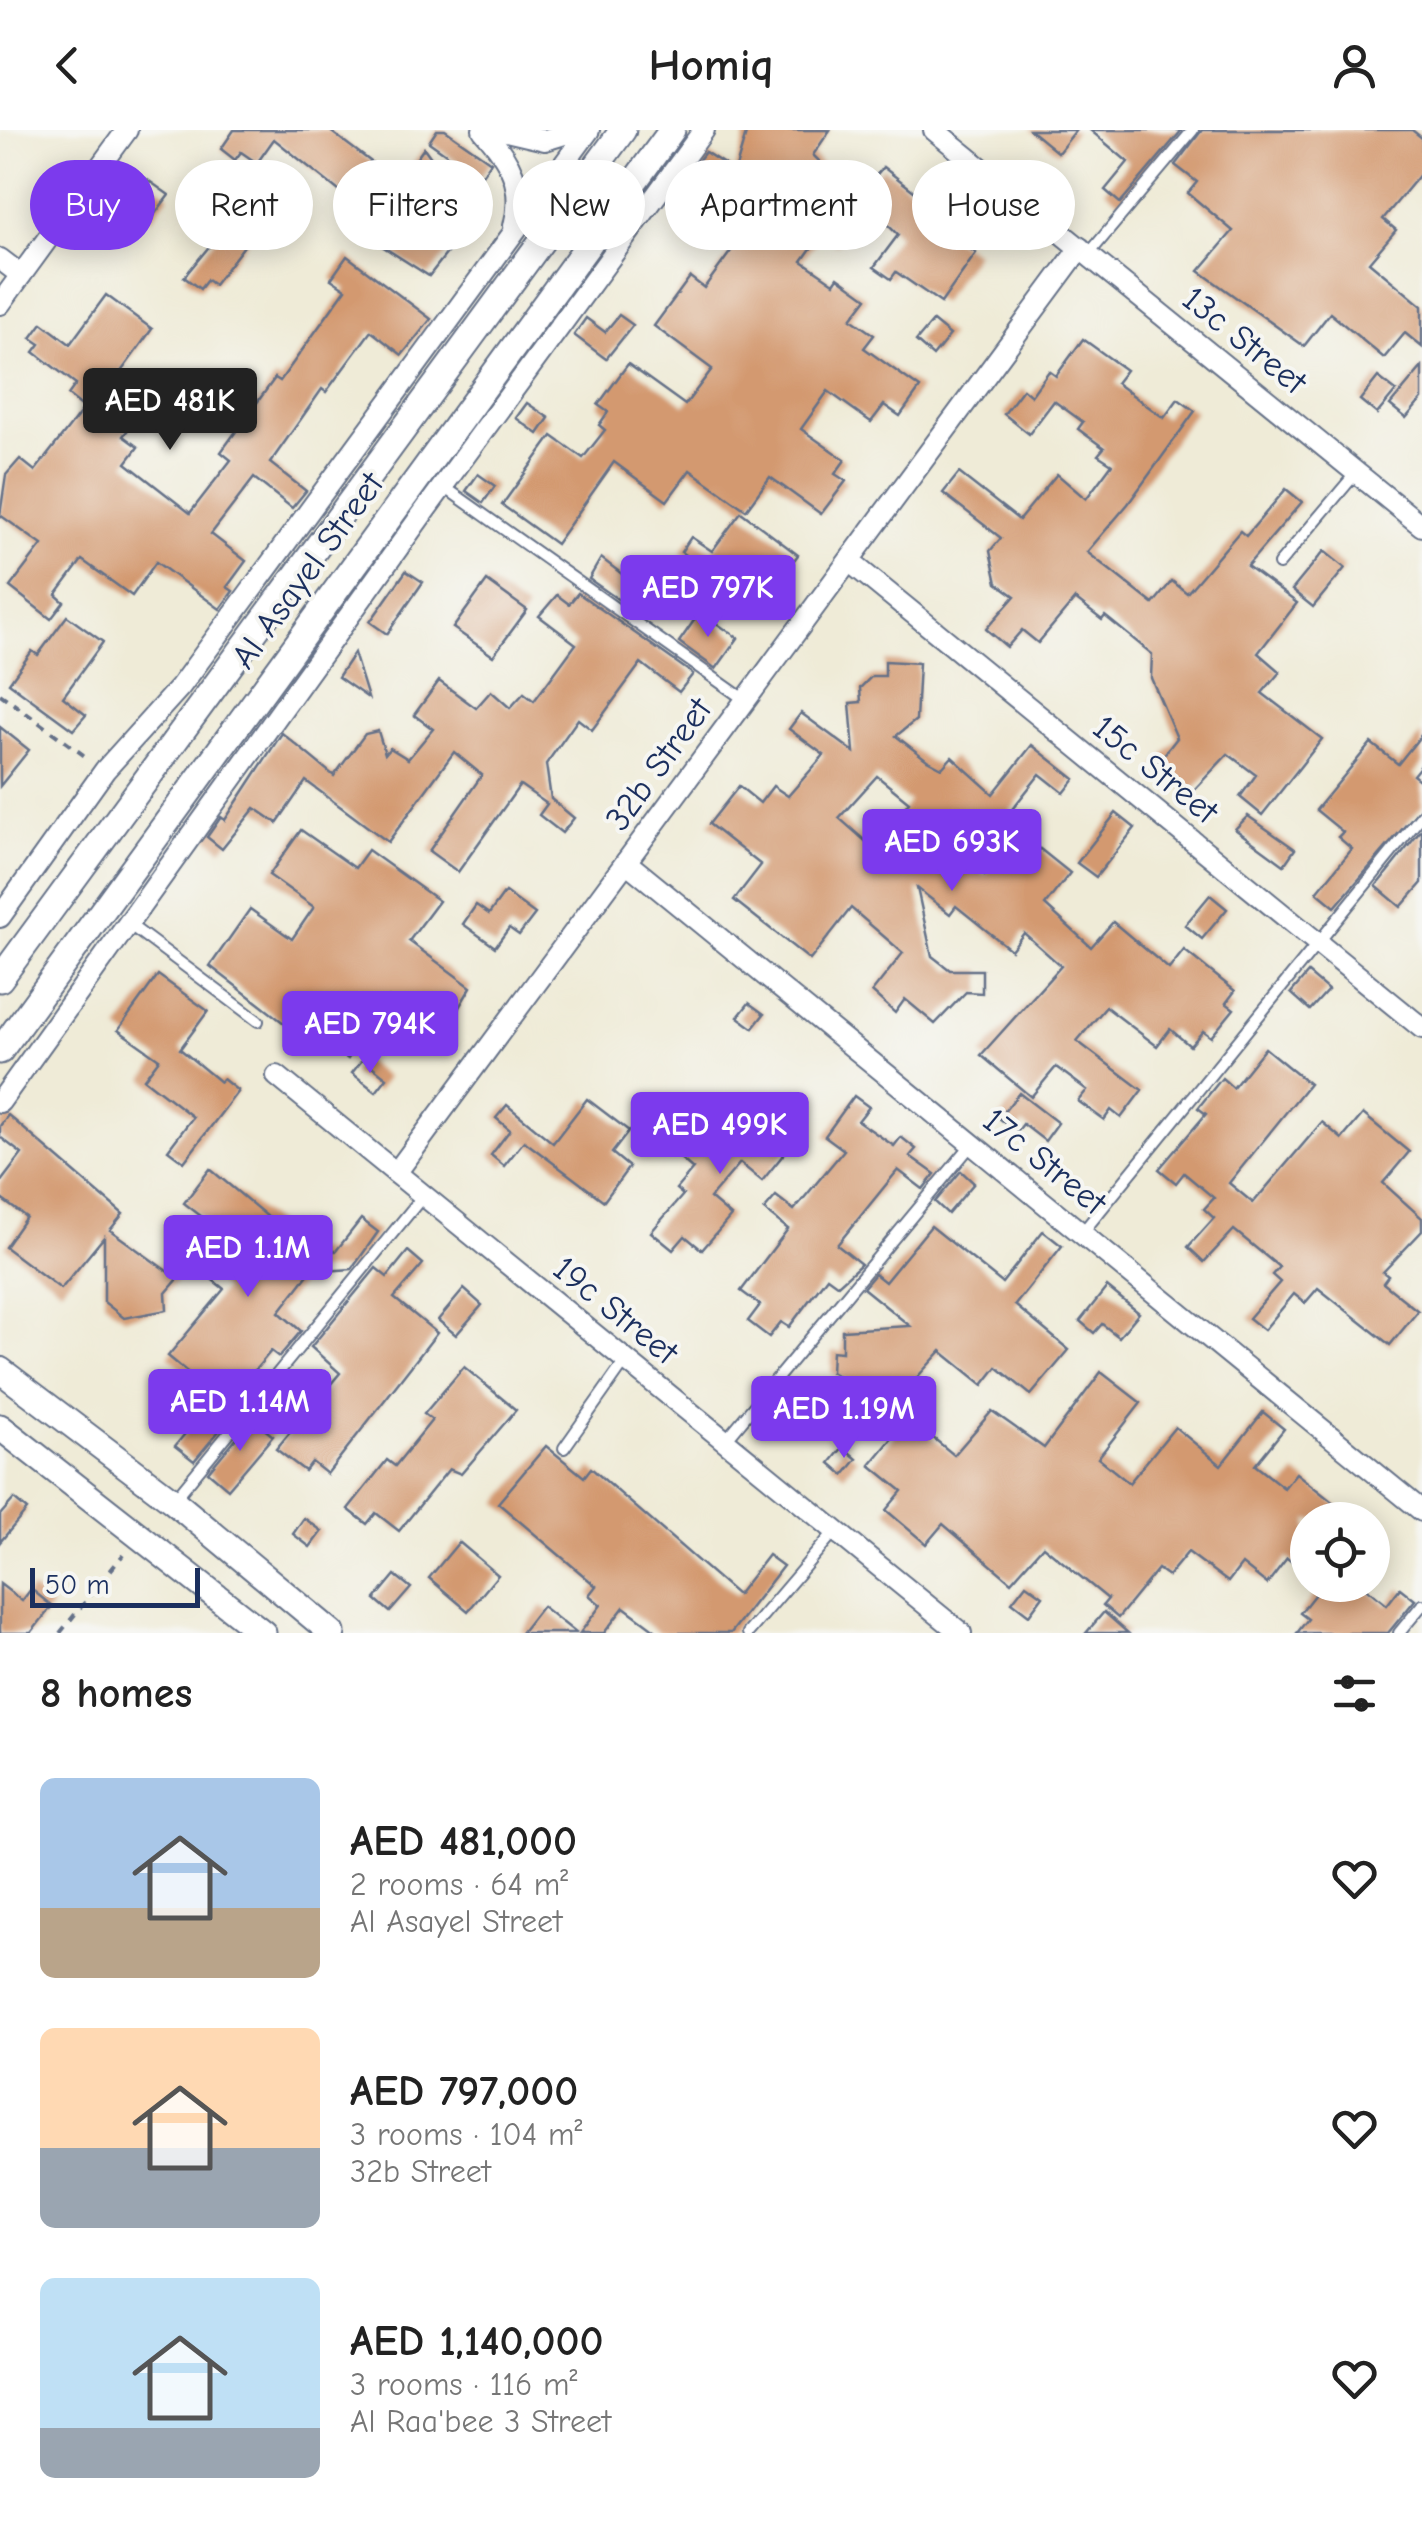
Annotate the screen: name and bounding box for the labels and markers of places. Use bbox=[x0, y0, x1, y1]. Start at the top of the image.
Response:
pin: AED 481K bbox=[67, 368, 273, 453]
pin: AED 797K bbox=[605, 555, 811, 640]
pin: AED 693K bbox=[849, 809, 1055, 894]
pin: AED 794K bbox=[267, 991, 473, 1076]
pin: AED 499K bbox=[617, 1092, 823, 1177]
pin: AED 1.1M bbox=[145, 1215, 351, 1300]
pin: AED 1.14M bbox=[126, 1369, 354, 1454]
pin: AED 1.19M bbox=[730, 1376, 958, 1461]

